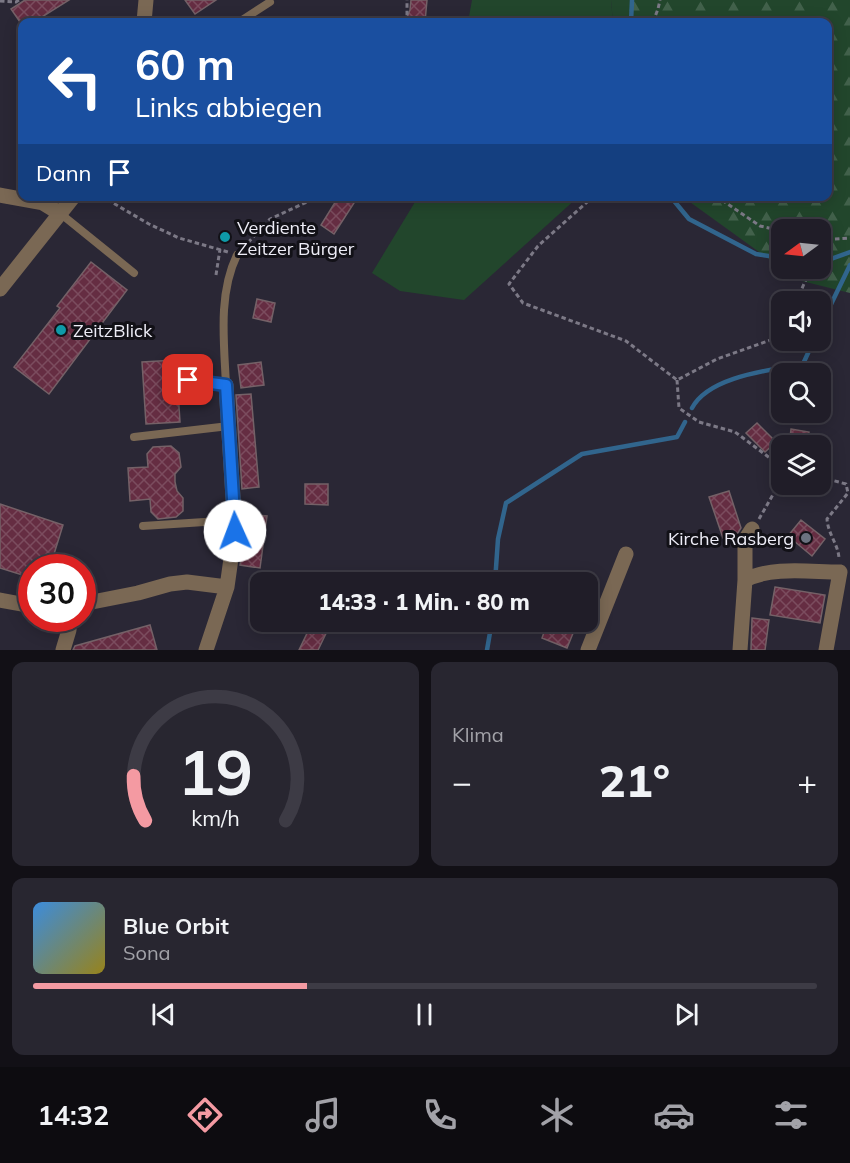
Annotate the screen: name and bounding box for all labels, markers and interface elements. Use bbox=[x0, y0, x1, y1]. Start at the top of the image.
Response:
text: 60 m bbox=[135, 38, 235, 91]
icon: left bbox=[36, 42, 114, 120]
text: Links abbiegen bbox=[135, 90, 323, 124]
icon: arrive bbox=[103, 156, 136, 189]
text: Dann bbox=[36, 159, 91, 187]
place label: Verdiente Zeitzer Bürger bbox=[237, 216, 355, 260]
north arrow bbox=[771, 219, 831, 279]
map controls bbox=[771, 219, 831, 495]
marker: Verdiente Zeitzer Bürger bbox=[218, 230, 232, 244]
button: sound bbox=[771, 291, 831, 351]
place label: ZeitzBlick bbox=[73, 319, 153, 342]
marker: ZeitzBlick bbox=[54, 323, 68, 337]
pin bbox=[162, 354, 213, 405]
icon: arrive bbox=[171, 363, 204, 396]
button: search bbox=[771, 363, 831, 423]
button: layers bbox=[771, 435, 831, 495]
position arrow bbox=[203, 499, 267, 563]
place label: Kirche Rasberg bbox=[668, 527, 794, 550]
marker: Kirche Rasberg bbox=[799, 531, 813, 545]
speed limit sign: 30 bbox=[18, 554, 96, 632]
text: 14:33 · 1 Min. · 80 m bbox=[318, 588, 530, 616]
text: Klima bbox=[452, 722, 504, 747]
text: 19 bbox=[178, 732, 253, 811]
text: 21° bbox=[599, 752, 670, 808]
text: − bbox=[452, 761, 472, 802]
text: + bbox=[797, 761, 817, 802]
text: km/h bbox=[191, 804, 240, 831]
text: Blue Orbit bbox=[123, 912, 229, 940]
text: Sona bbox=[123, 940, 171, 965]
icon: previous bbox=[147, 998, 180, 1031]
icon: pause bbox=[408, 998, 441, 1031]
icon: next bbox=[670, 998, 703, 1031]
icon: directions bbox=[184, 1094, 226, 1136]
icon: music bbox=[302, 1094, 344, 1136]
icon: phone bbox=[419, 1094, 461, 1136]
icon: climate bbox=[536, 1094, 578, 1136]
icon: car bbox=[653, 1094, 695, 1136]
icon: filters bbox=[770, 1094, 812, 1136]
text: 14:32 bbox=[38, 1098, 109, 1132]

